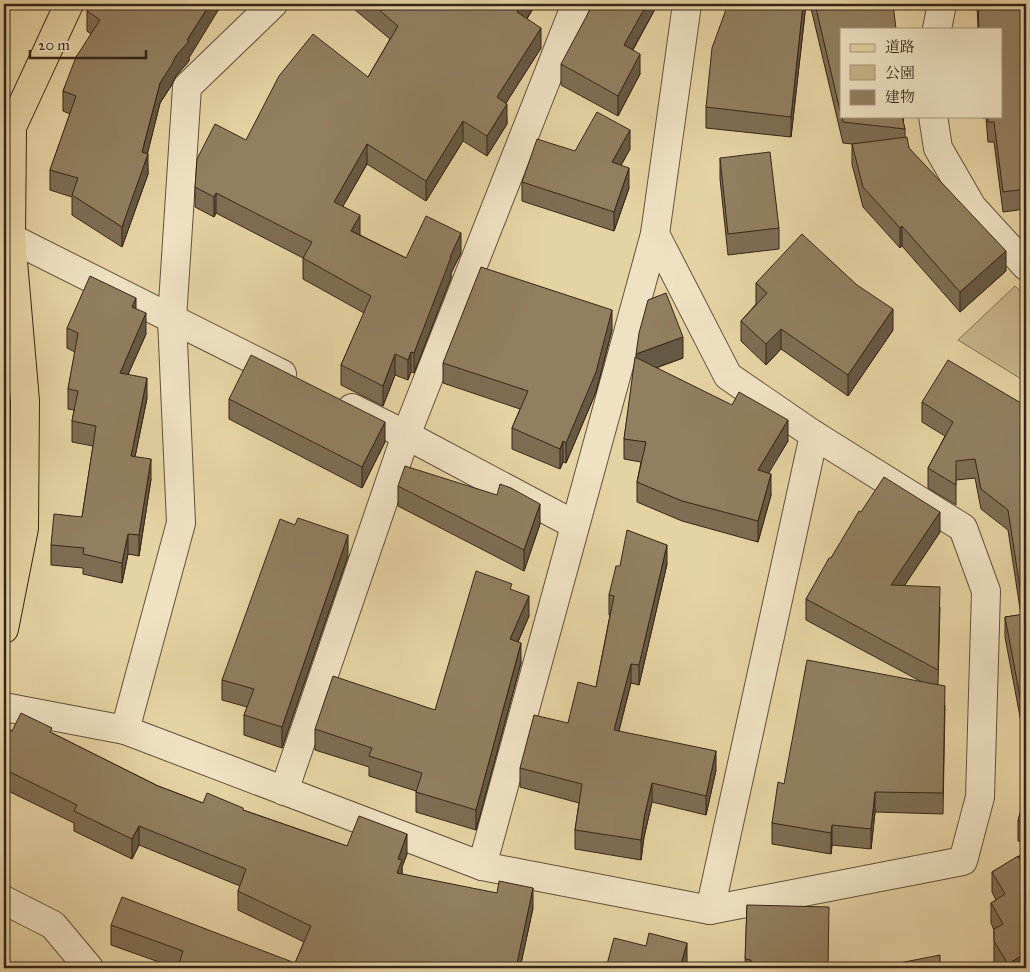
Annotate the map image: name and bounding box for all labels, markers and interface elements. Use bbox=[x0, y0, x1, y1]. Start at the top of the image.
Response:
scale bar bbox=[30, 28, 146, 60]
legend bbox=[840, 28, 1002, 118]
text: 20 m bbox=[38, 36, 70, 54]
text: 道路 bbox=[885, 38, 915, 56]
text: 公園 bbox=[885, 64, 915, 82]
text: 建物 bbox=[885, 88, 915, 106]

